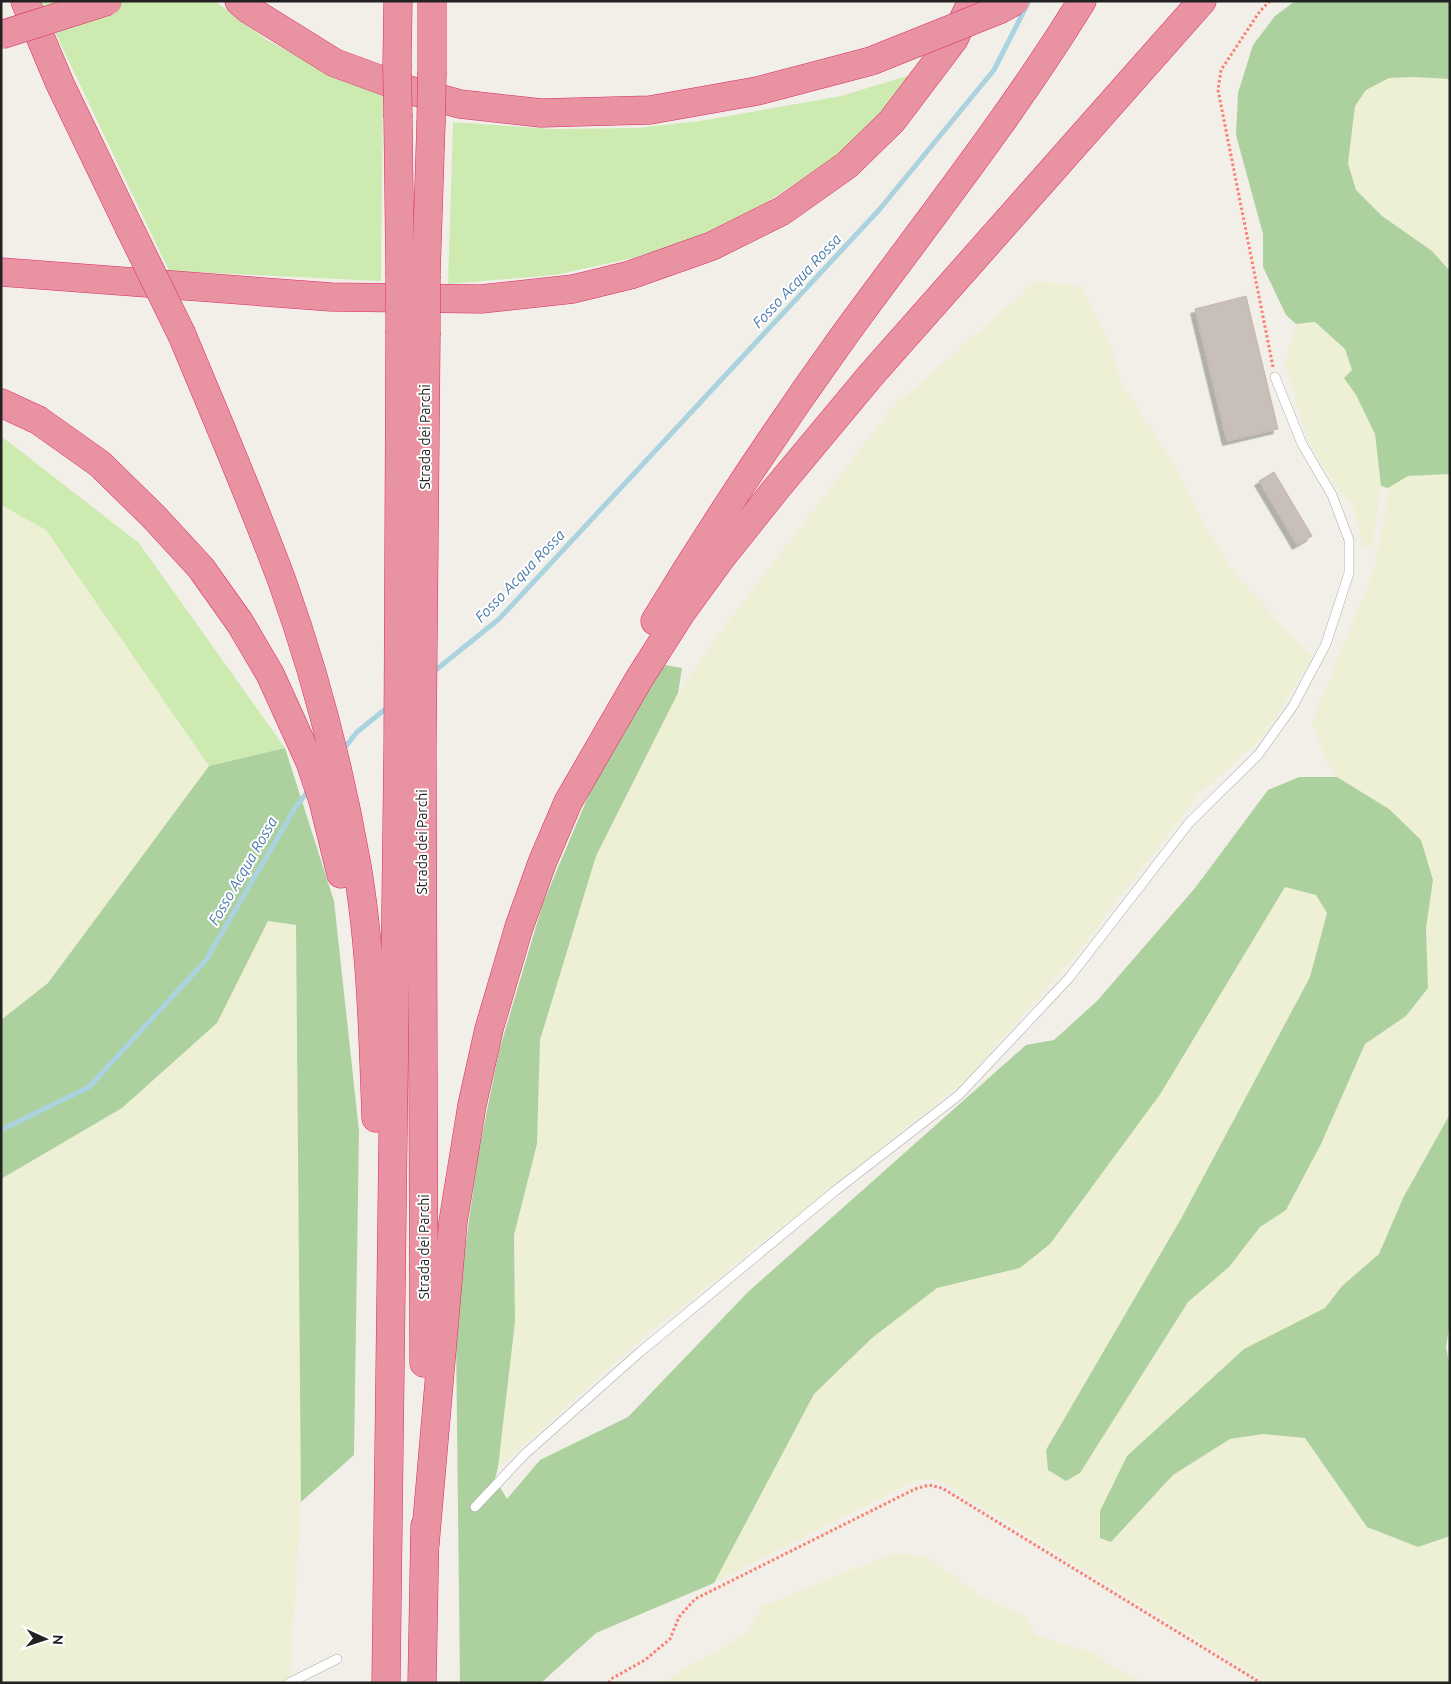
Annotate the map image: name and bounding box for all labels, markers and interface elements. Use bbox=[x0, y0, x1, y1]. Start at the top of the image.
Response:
water label: Fosso Acqua Rossa bbox=[749, 230, 844, 331]
street label: Strada dei Parchi bbox=[417, 384, 433, 490]
water label: Fosso Acqua Rossa bbox=[471, 526, 568, 625]
street label: Strada dei Parchi bbox=[414, 789, 430, 895]
water label: Fosso Acqua Rossa bbox=[205, 814, 280, 928]
street label: Strada dei Parchi bbox=[416, 1194, 432, 1300]
north arrow bbox=[20, 1614, 70, 1664]
text: N bbox=[50, 1634, 66, 1645]

